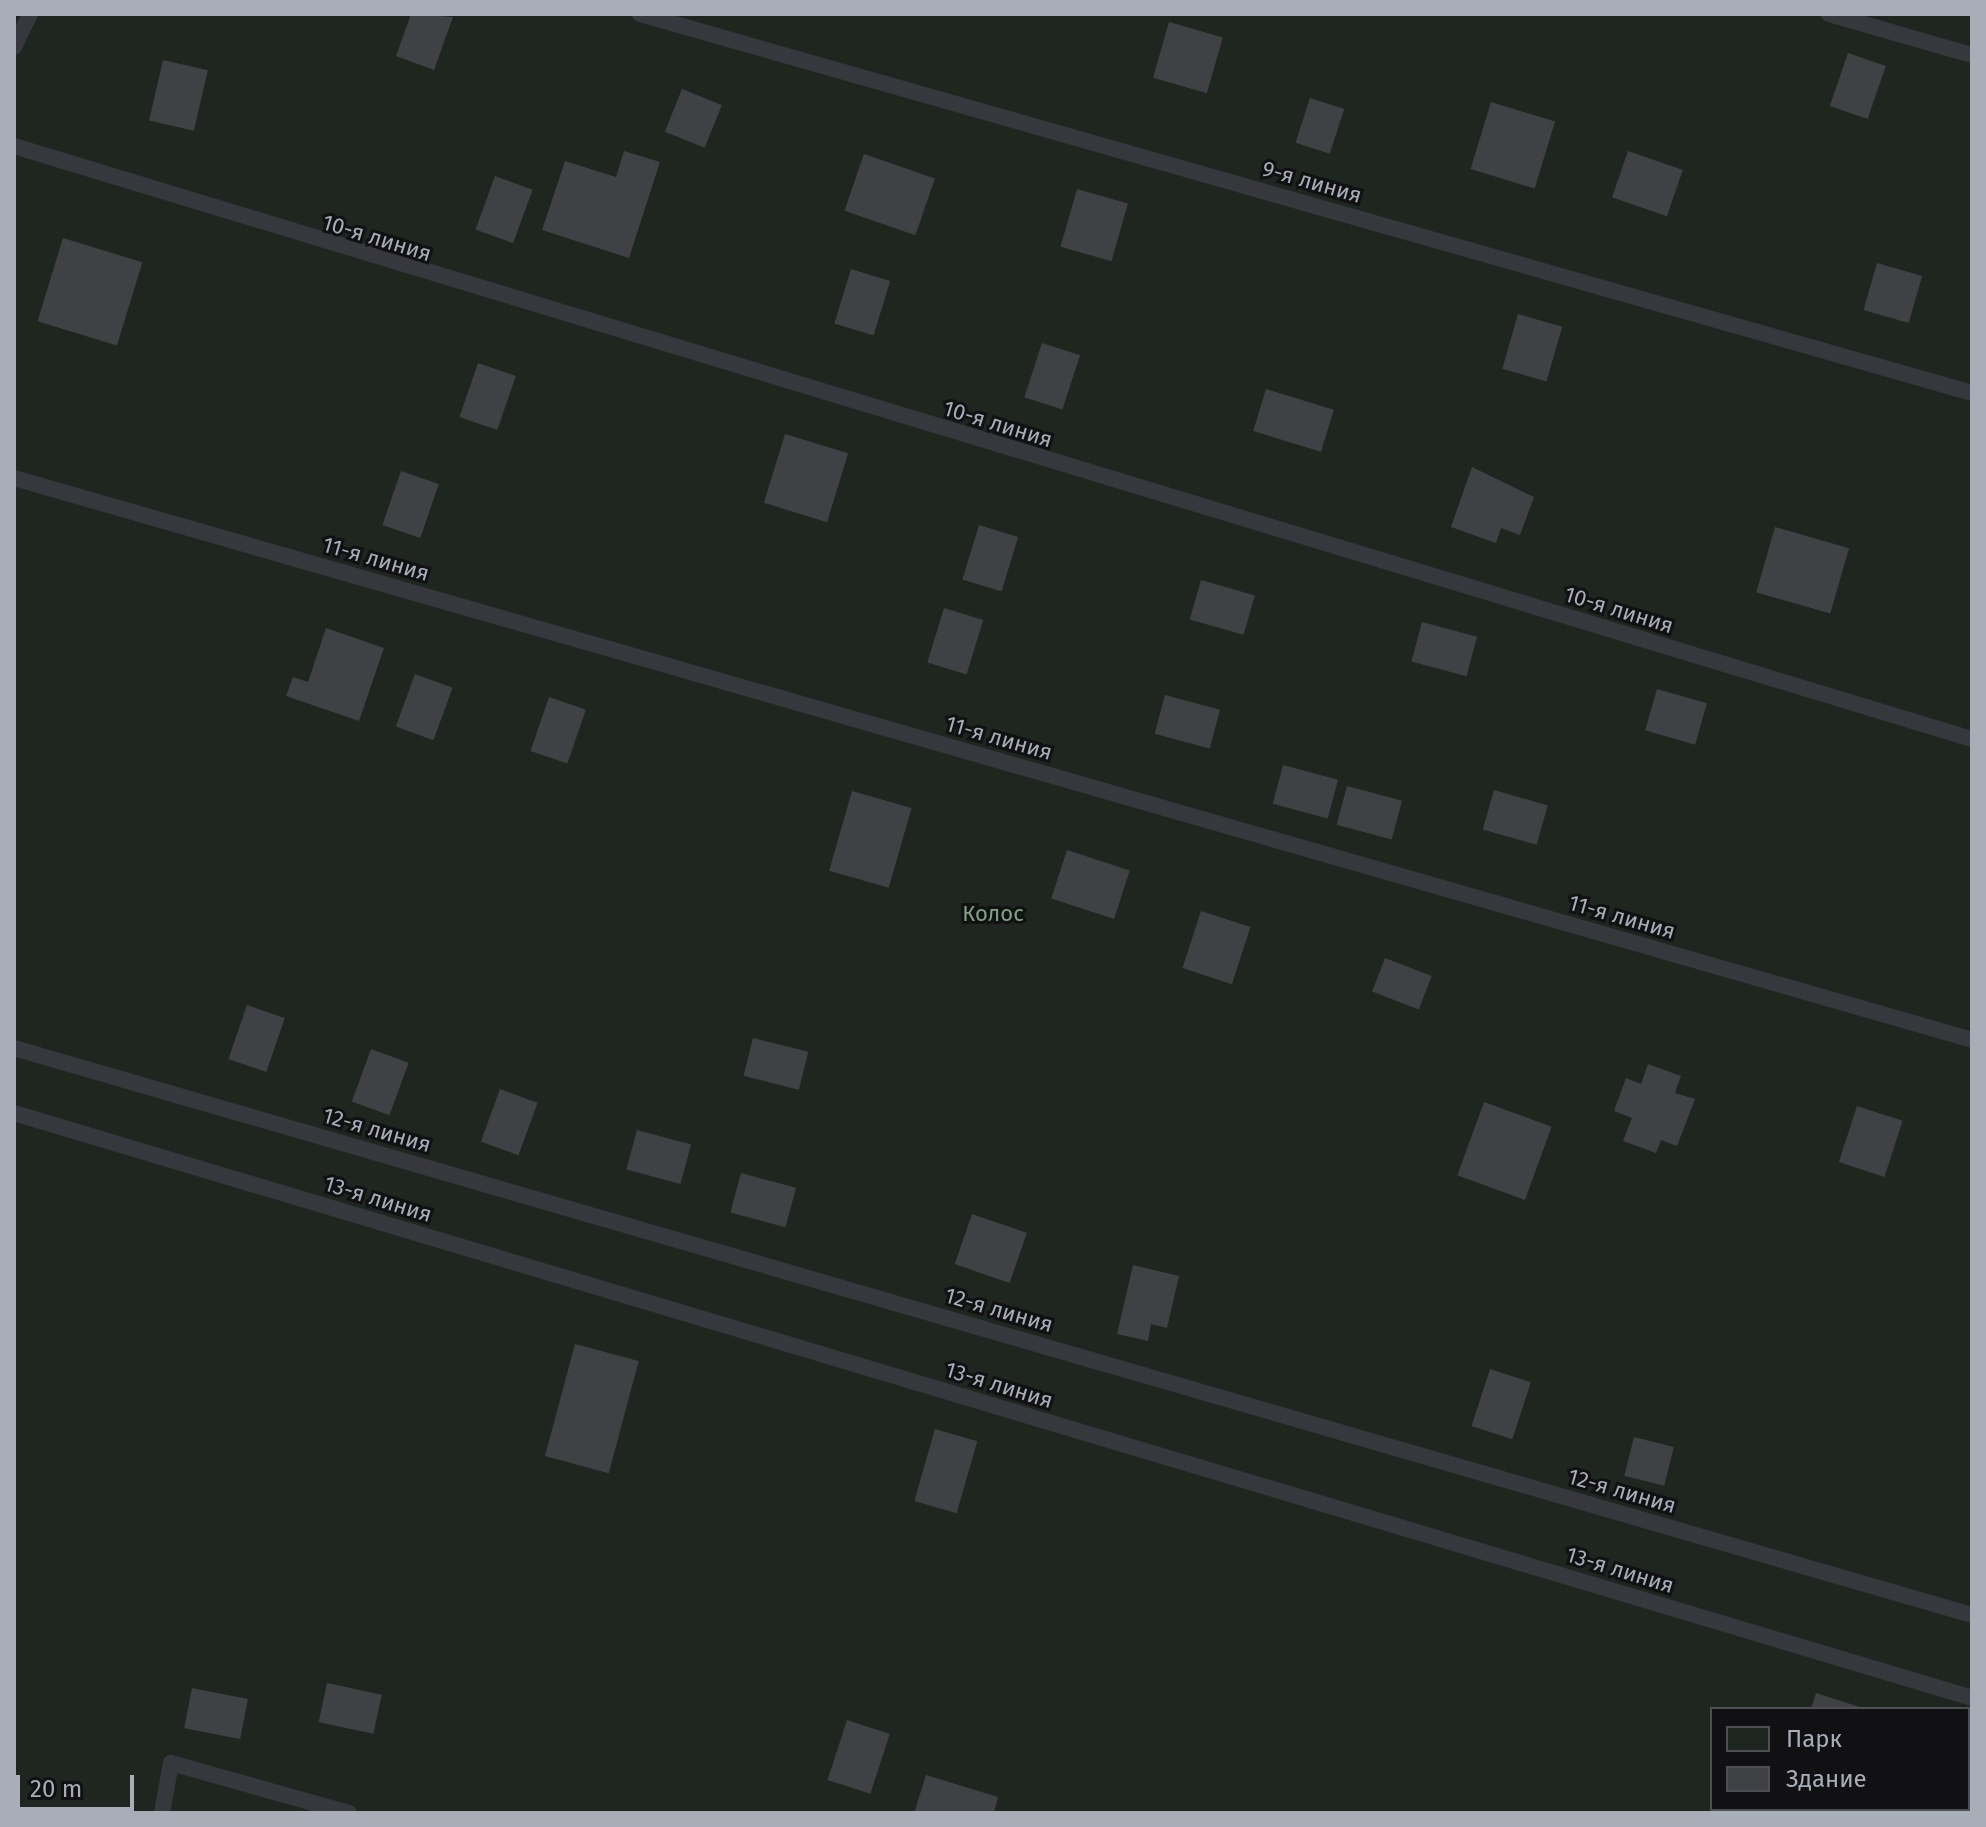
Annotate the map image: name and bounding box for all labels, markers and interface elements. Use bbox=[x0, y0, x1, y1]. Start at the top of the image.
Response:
street label: 9-я линия bbox=[1259, 155, 1365, 209]
street label: 10-я линия bbox=[319, 209, 435, 267]
street label: 10-я линия bbox=[940, 395, 1056, 453]
street label: 11-я линия bbox=[320, 531, 432, 587]
street label: 10-я линия bbox=[1561, 581, 1677, 639]
street label: 11-я линия bbox=[943, 710, 1055, 766]
street label: 11-я линия bbox=[1566, 889, 1678, 945]
park label: Колос bbox=[962, 901, 1024, 927]
street label: 12-я линия bbox=[320, 1102, 434, 1158]
street label: 13-я линия bbox=[321, 1170, 435, 1228]
street label: 12-я линия bbox=[942, 1282, 1056, 1338]
street label: 13-я линия bbox=[942, 1356, 1056, 1414]
street label: 12-я линия bbox=[1565, 1463, 1679, 1519]
street label: 13-я линия bbox=[1563, 1541, 1677, 1599]
legend bbox=[1710, 1707, 1970, 1811]
text: Парк bbox=[1786, 1725, 1842, 1753]
scale bar bbox=[20, 1759, 138, 1809]
text: Здание bbox=[1786, 1765, 1867, 1793]
text: 20 m bbox=[30, 1775, 82, 1803]

